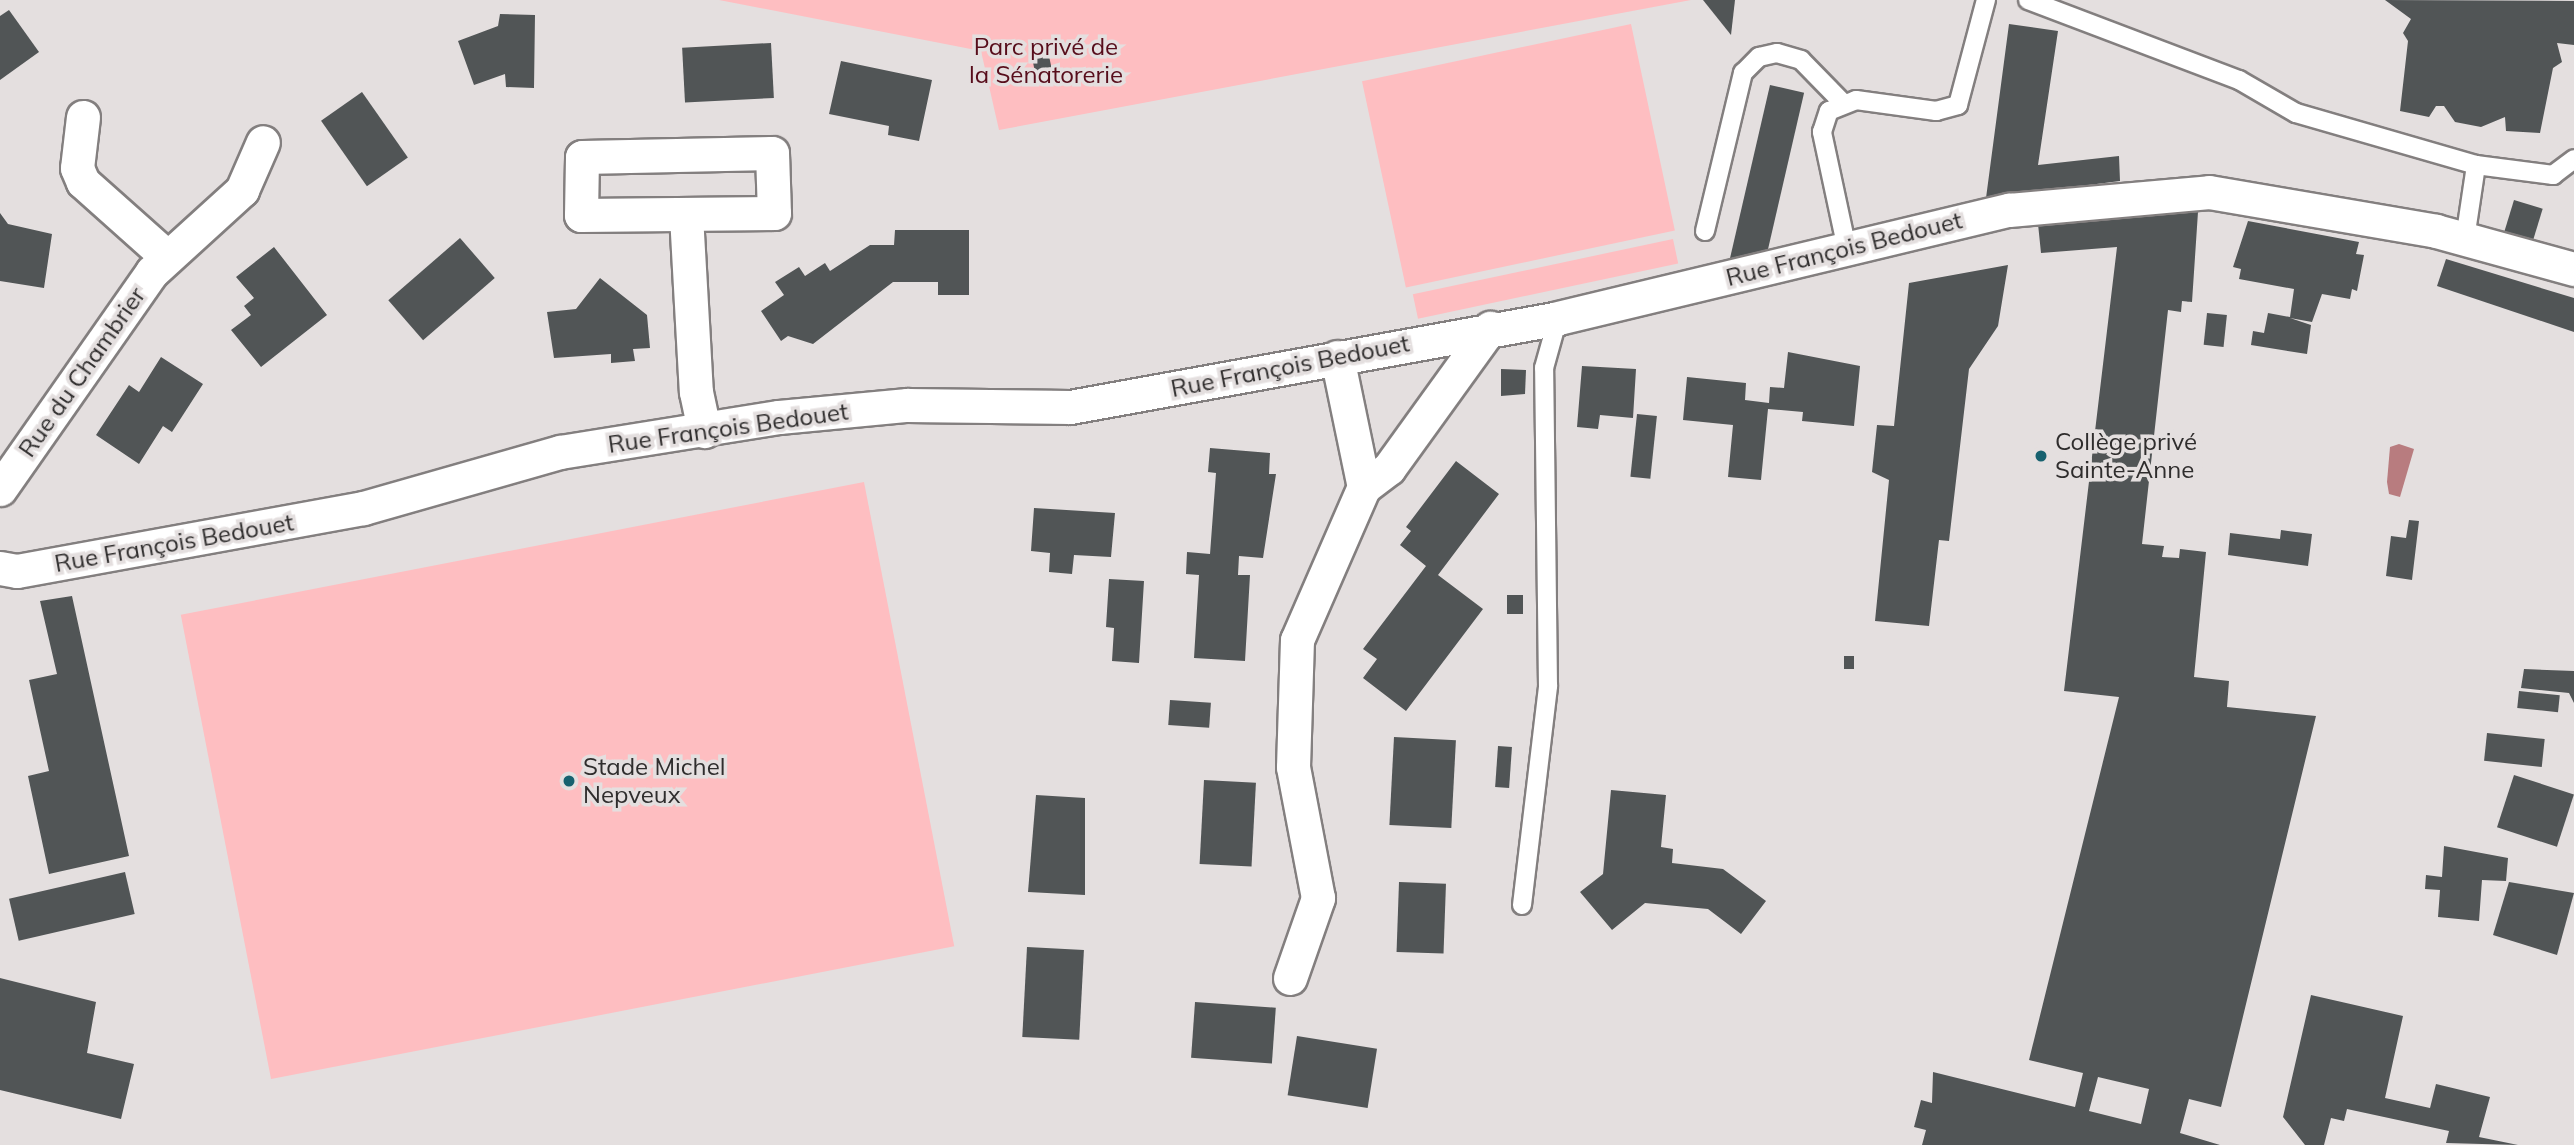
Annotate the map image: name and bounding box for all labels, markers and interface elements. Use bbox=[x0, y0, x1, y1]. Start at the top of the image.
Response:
park label: Parc privé de la Sénatorerie bbox=[969, 33, 1123, 89]
street label: Rue François Bedouet bbox=[1723, 206, 1965, 292]
street label: Rue du Chambrier bbox=[13, 281, 151, 463]
street label: Rue François Bedouet bbox=[1168, 329, 1412, 403]
street label: Rue François Bedouet bbox=[606, 397, 850, 459]
place label: Collège privé Sainte-Anne bbox=[2055, 428, 2197, 484]
marker: Collège privé Sainte-Anne bbox=[2033, 448, 2049, 464]
street label: Rue François Bedouet bbox=[52, 508, 296, 578]
place label: Stade Michel Nepveux bbox=[583, 753, 725, 809]
marker: Stade Michel Nepveux bbox=[561, 773, 577, 789]

